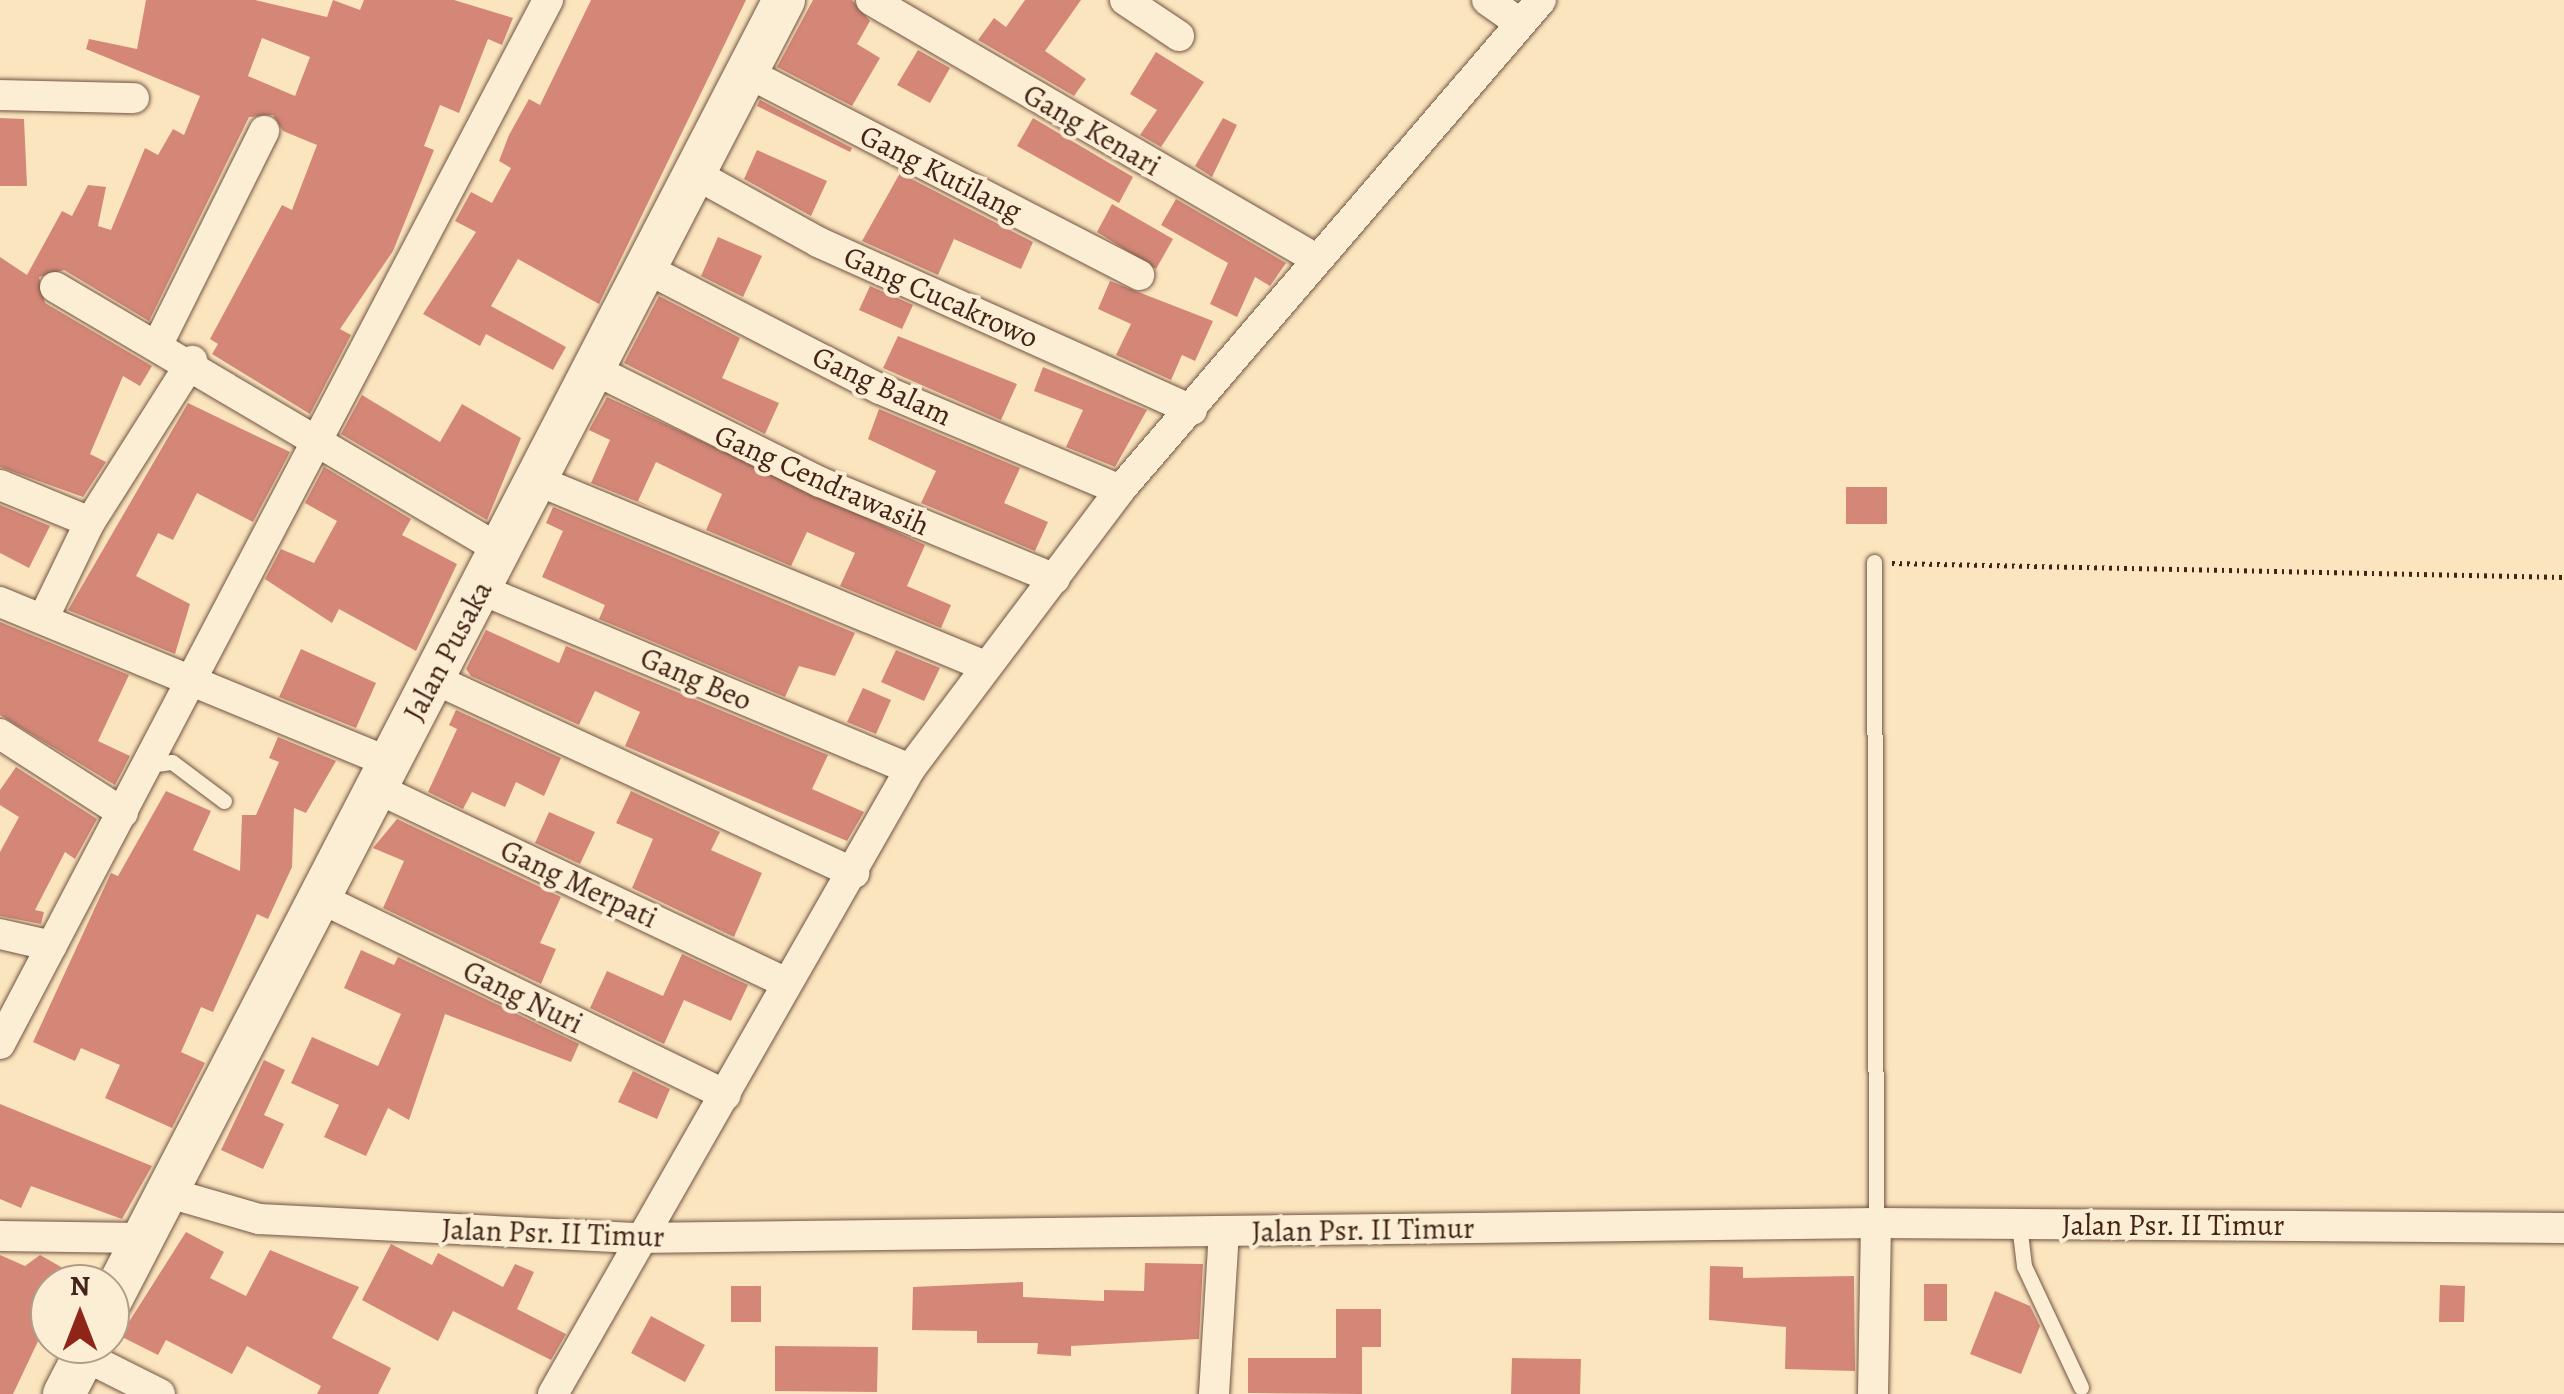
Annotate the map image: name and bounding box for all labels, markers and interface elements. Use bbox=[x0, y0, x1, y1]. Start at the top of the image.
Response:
street label: Gang Kenari bbox=[1017, 76, 1167, 184]
street label: Gang Kutilang bbox=[854, 117, 1028, 229]
street label: Gang Cucakrowo bbox=[838, 238, 1044, 356]
street label: Gang Balam bbox=[807, 338, 957, 434]
street label: Gang Cendrawasih bbox=[709, 417, 935, 543]
street label: Jalan Pusaka bbox=[396, 575, 500, 727]
street label: Gang Beo bbox=[635, 640, 757, 718]
street label: Gang Merpati bbox=[495, 832, 663, 936]
street label: Gang Nuri bbox=[457, 953, 589, 1041]
street label: Jalan Psr. II Timur bbox=[2061, 1207, 2285, 1243]
street label: Jalan Psr. II Timur bbox=[1251, 1210, 1475, 1250]
street label: Jalan Psr. II Timur bbox=[441, 1211, 665, 1255]
north arrow bbox=[30, 1264, 130, 1364]
text: N bbox=[70, 1267, 90, 1305]

